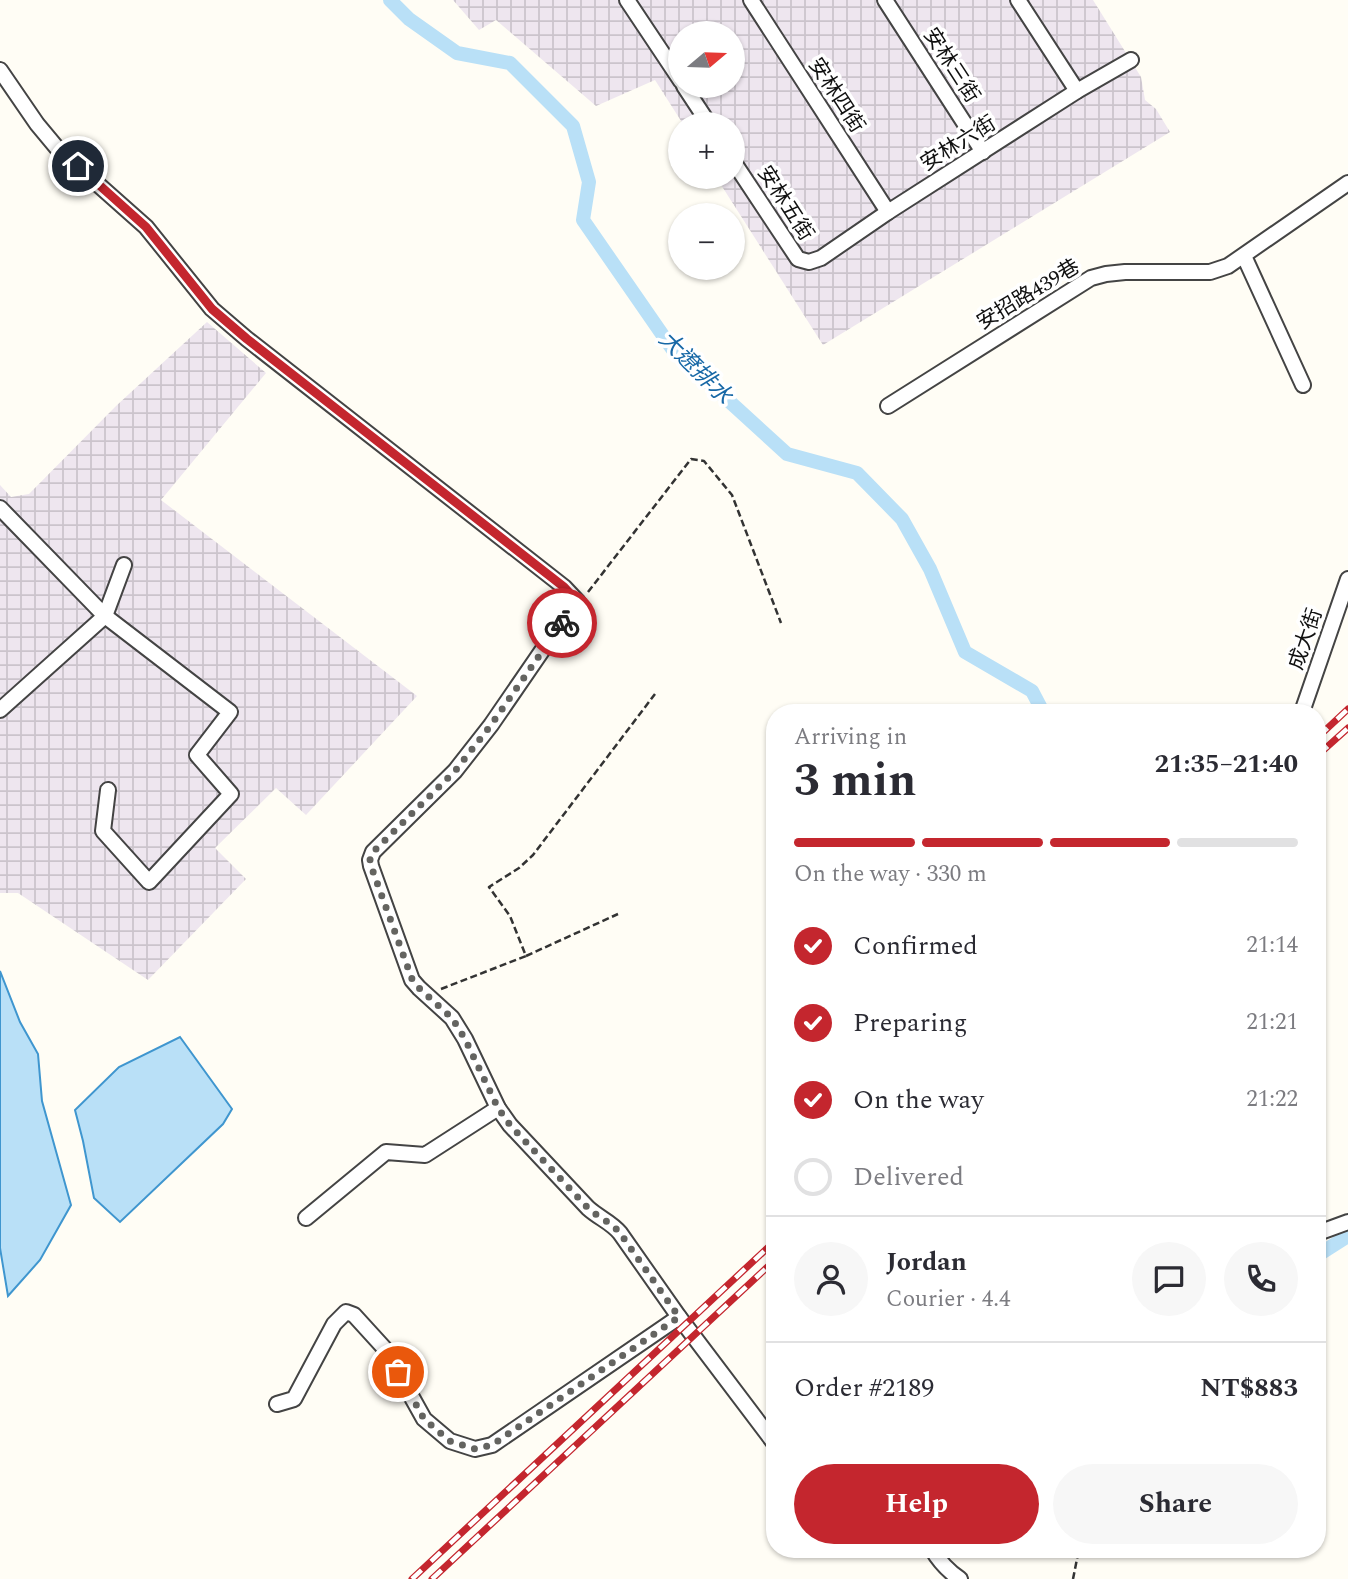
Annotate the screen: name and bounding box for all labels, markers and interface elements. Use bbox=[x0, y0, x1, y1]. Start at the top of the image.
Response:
north arrow bbox=[668, 21, 746, 98]
map controls bbox=[668, 21, 745, 280]
street label: 安林三街 bbox=[915, 22, 987, 109]
street label: 安林四街 bbox=[800, 52, 872, 139]
street label: 安林六街 bbox=[914, 108, 1003, 180]
button: + bbox=[668, 112, 745, 189]
pin bbox=[48, 136, 108, 196]
icon: home bbox=[59, 147, 97, 185]
street label: 安林五街 bbox=[749, 160, 821, 247]
button: − bbox=[668, 203, 745, 280]
street label: 安招路439巷 bbox=[971, 251, 1086, 338]
water label: 大遼排水 bbox=[650, 323, 741, 414]
courier bbox=[527, 588, 597, 658]
icon: bike bbox=[543, 604, 581, 642]
street label: 成大街 bbox=[1281, 604, 1331, 674]
text: Arriving in bbox=[794, 720, 907, 755]
text: 21:35–21:40 bbox=[1154, 744, 1298, 784]
text: 3 min bbox=[794, 746, 916, 816]
text: On the way · 330 m bbox=[794, 857, 987, 892]
text: Confirmed bbox=[853, 926, 978, 966]
icon: check bbox=[794, 927, 832, 965]
text: 21:14 bbox=[1246, 928, 1298, 963]
text: Preparing bbox=[853, 1003, 967, 1043]
icon: check bbox=[794, 1004, 832, 1042]
text: 21:21 bbox=[1246, 1005, 1298, 1040]
text: On the way bbox=[853, 1080, 984, 1120]
icon: check bbox=[794, 1081, 832, 1119]
text: 21:22 bbox=[1246, 1082, 1298, 1117]
text: Delivered bbox=[853, 1157, 964, 1197]
button: person bbox=[794, 1242, 868, 1316]
text: Jordan bbox=[886, 1242, 967, 1282]
button: chat bbox=[1132, 1242, 1206, 1316]
button: phone bbox=[1224, 1242, 1298, 1316]
text: Courier · 4.4 bbox=[886, 1282, 1011, 1317]
pin bbox=[368, 1342, 428, 1402]
icon: bag bbox=[379, 1353, 417, 1391]
text: Order #2189 bbox=[794, 1368, 934, 1408]
text: NT$883 bbox=[1200, 1368, 1298, 1408]
button: Help bbox=[794, 1464, 1039, 1544]
button: Share bbox=[1053, 1464, 1298, 1544]

